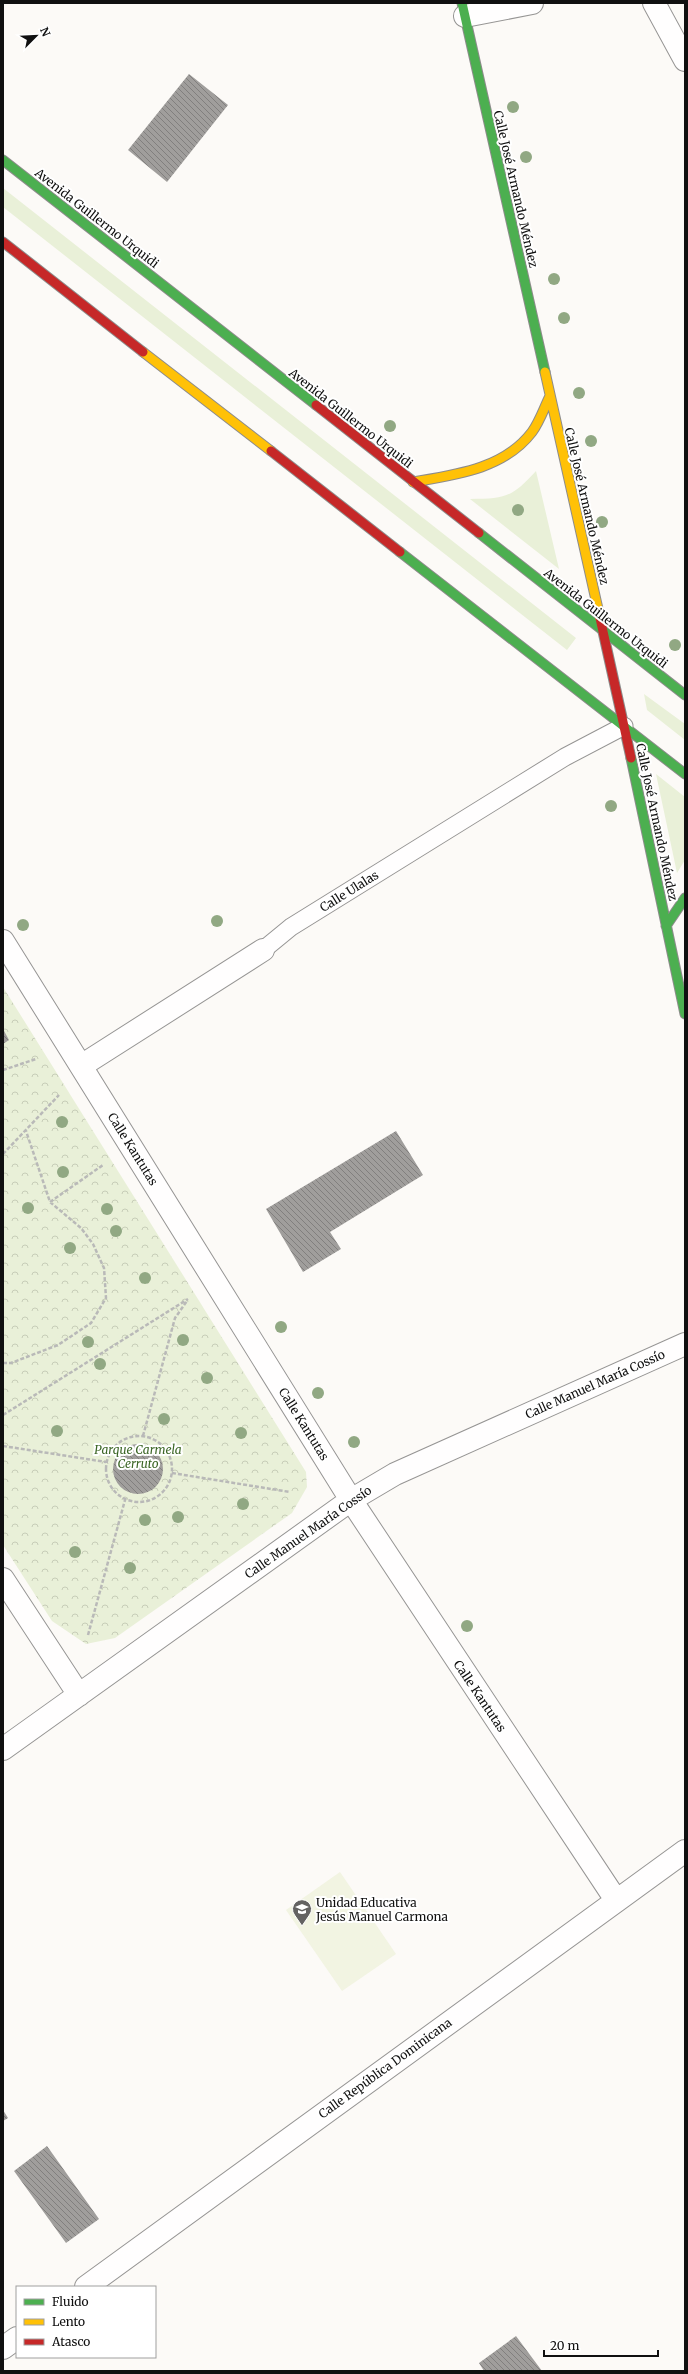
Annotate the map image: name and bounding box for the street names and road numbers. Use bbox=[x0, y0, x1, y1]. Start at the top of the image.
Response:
street label: Calle José Armando Méndez bbox=[491, 109, 541, 269]
street label: Avenida Guillermo Urquidi bbox=[31, 164, 162, 271]
street label: Avenida Guillermo Urquidi bbox=[285, 364, 416, 471]
street label: Calle José Armando Méndez bbox=[562, 426, 612, 586]
street label: Avenida Guillermo Urquidi bbox=[540, 564, 671, 671]
street label: Calle José Armando Méndez bbox=[633, 742, 681, 903]
street label: Calle Ulalas bbox=[317, 867, 381, 915]
street label: Calle Kantutas bbox=[105, 1110, 161, 1188]
street label: Calle Manuel María Cossío bbox=[523, 1346, 667, 1422]
street label: Calle Kantutas bbox=[276, 1385, 332, 1463]
street label: Calle Manuel María Cossío bbox=[242, 1482, 374, 1582]
street label: Calle Kantutas bbox=[451, 1657, 509, 1735]
street label: Calle República Dominicana bbox=[316, 2014, 455, 2121]

